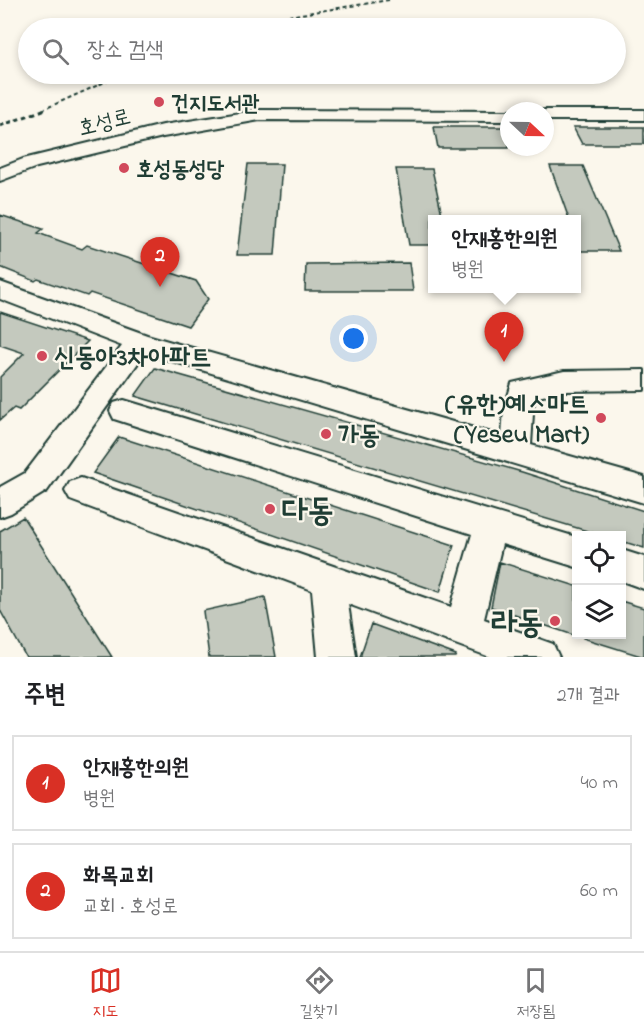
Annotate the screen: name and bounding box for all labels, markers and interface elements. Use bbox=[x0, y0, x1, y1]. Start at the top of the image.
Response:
search box bbox=[18, 18, 626, 84]
icon: search bbox=[39, 35, 72, 68]
text: 장소 검색 bbox=[87, 35, 163, 67]
place label: 건지도서관 bbox=[171, 89, 260, 121]
marker: 건지도서관 bbox=[152, 95, 166, 109]
street label: 호성로 bbox=[75, 102, 134, 146]
north arrow bbox=[500, 102, 554, 156]
place label: 호성동성당 bbox=[136, 155, 225, 187]
marker: 호성동성당 bbox=[117, 161, 131, 175]
popup bbox=[428, 215, 581, 293]
text: 안재홍한의원 bbox=[451, 224, 558, 256]
pin: 2 bbox=[140, 238, 180, 287]
text: 병원 bbox=[451, 256, 484, 285]
pin: 1 bbox=[484, 312, 524, 362]
your location bbox=[339, 324, 368, 353]
place label: 신동아3차아파트 bbox=[54, 340, 211, 378]
marker: 신동아3차아파트 bbox=[35, 349, 49, 363]
place label: (유한)예스마트 (Yeseu Mart) bbox=[445, 387, 589, 455]
marker: (유한)예스마트 (Yeseu Mart) bbox=[594, 411, 608, 425]
place label: 가동 bbox=[338, 418, 380, 456]
marker: 가동 bbox=[319, 427, 333, 441]
place label: 다동 bbox=[282, 489, 334, 536]
marker: 다동 bbox=[263, 502, 277, 516]
map controls bbox=[572, 531, 626, 639]
button: locate bbox=[572, 531, 626, 585]
button: layers bbox=[572, 585, 626, 639]
place label: 라동 bbox=[492, 601, 543, 648]
marker: 라동 bbox=[548, 614, 562, 628]
text: 주변 bbox=[24, 677, 66, 715]
text: 2개 결과 bbox=[557, 682, 620, 711]
text: 안재홍한의원 bbox=[83, 753, 189, 785]
text: 1 bbox=[42, 769, 49, 798]
text: 40 m bbox=[581, 769, 618, 798]
text: 병원 bbox=[83, 785, 115, 814]
text: 화목교회 bbox=[83, 861, 154, 893]
text: 2 bbox=[41, 877, 50, 906]
text: 60 m bbox=[580, 877, 618, 906]
text: 교회 · 호성로 bbox=[83, 893, 178, 922]
tab: 지도 bbox=[89, 964, 122, 1024]
tab: 길찾기 bbox=[300, 964, 338, 1024]
tab: 저장됨 bbox=[516, 964, 555, 1024]

